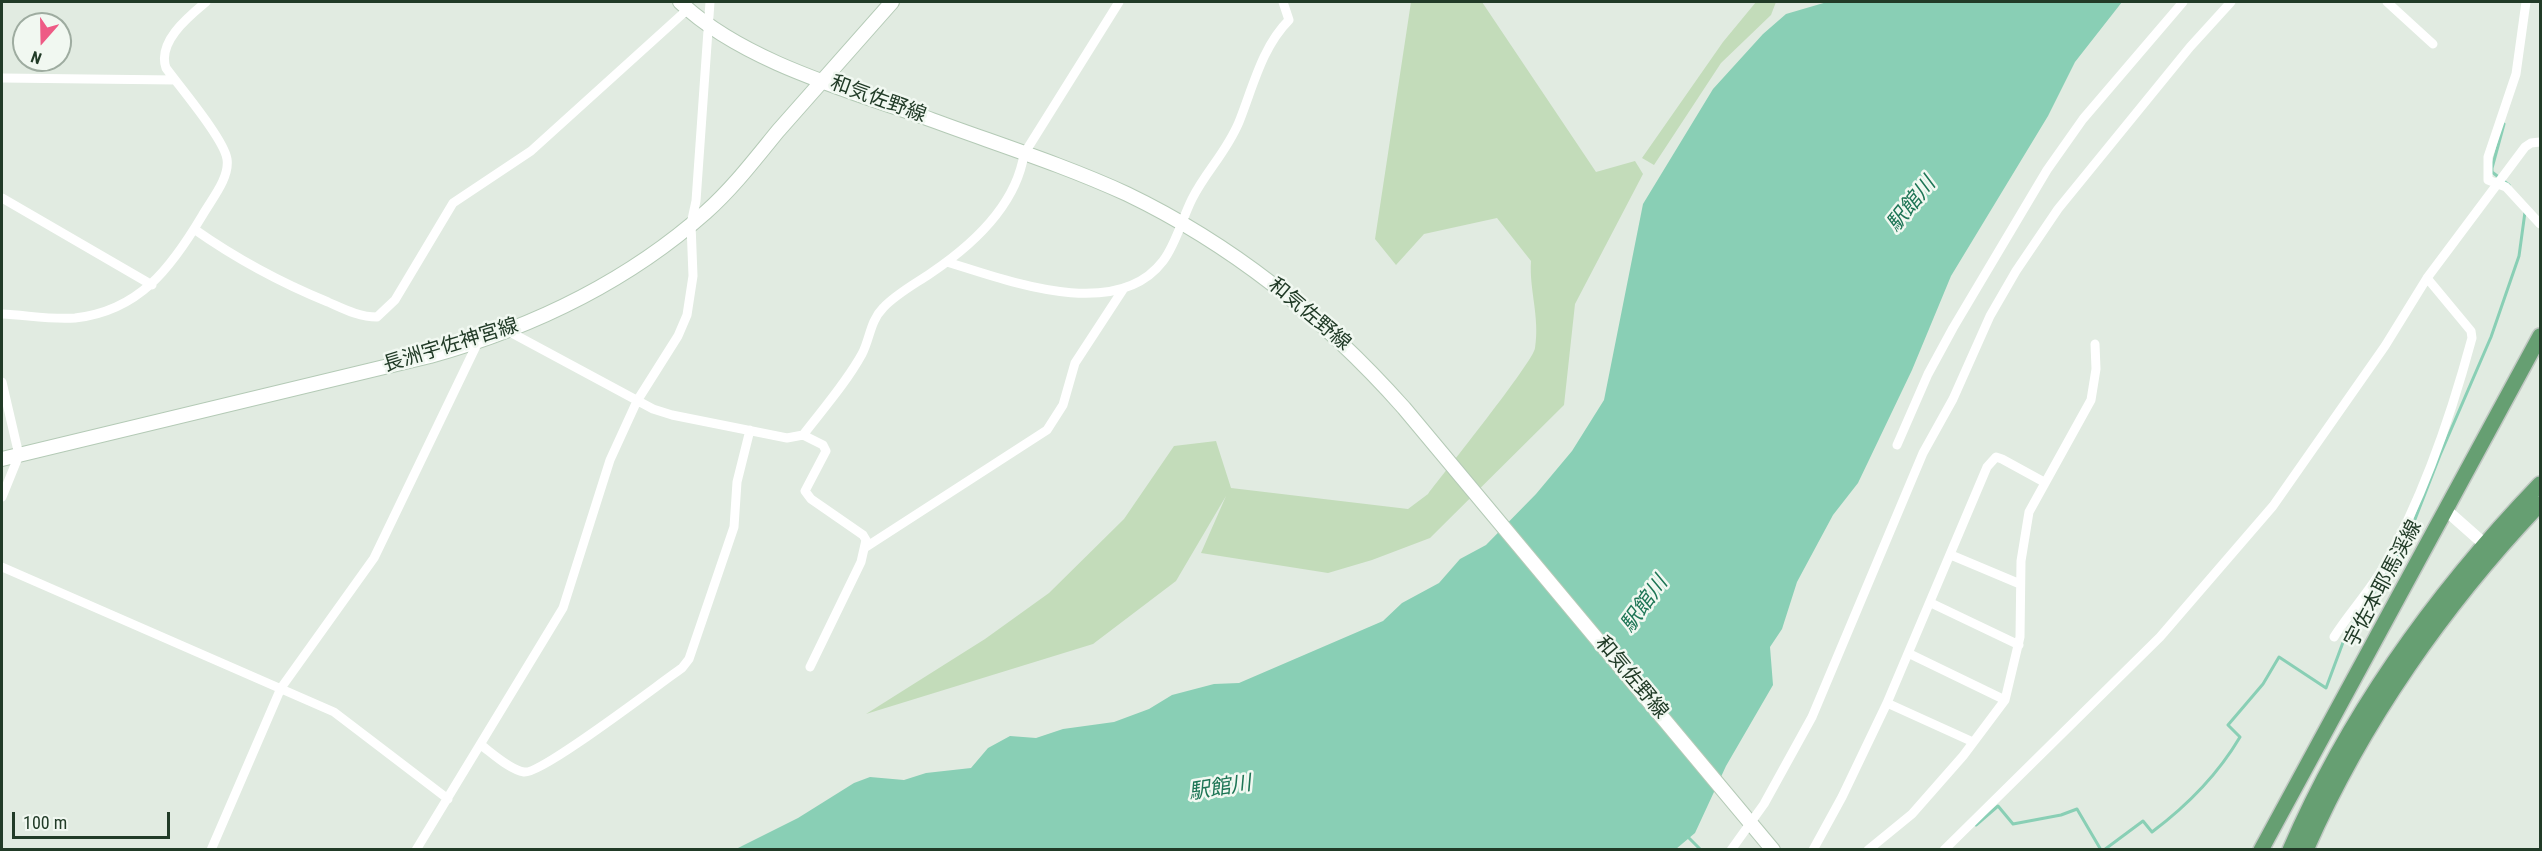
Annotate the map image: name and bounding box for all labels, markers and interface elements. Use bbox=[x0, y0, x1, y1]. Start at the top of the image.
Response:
north arrow bbox=[12, 12, 72, 72]
text: N bbox=[29, 47, 44, 68]
street label: 和気佐野線 bbox=[827, 72, 929, 128]
water label: 駅館川 bbox=[1882, 173, 1942, 237]
street label: 和気佐野線 bbox=[1263, 274, 1355, 356]
street label: 長洲宇佐神宮線 bbox=[381, 314, 521, 378]
street label: 宇佐本耶馬渓線 bbox=[2341, 517, 2427, 651]
water label: 駅館川 bbox=[1616, 572, 1674, 638]
street label: 和気佐野線 bbox=[1590, 632, 1672, 724]
water label: 駅館川 bbox=[1187, 772, 1253, 806]
scale bar bbox=[15, 800, 172, 838]
text: 100 m bbox=[23, 812, 67, 833]

